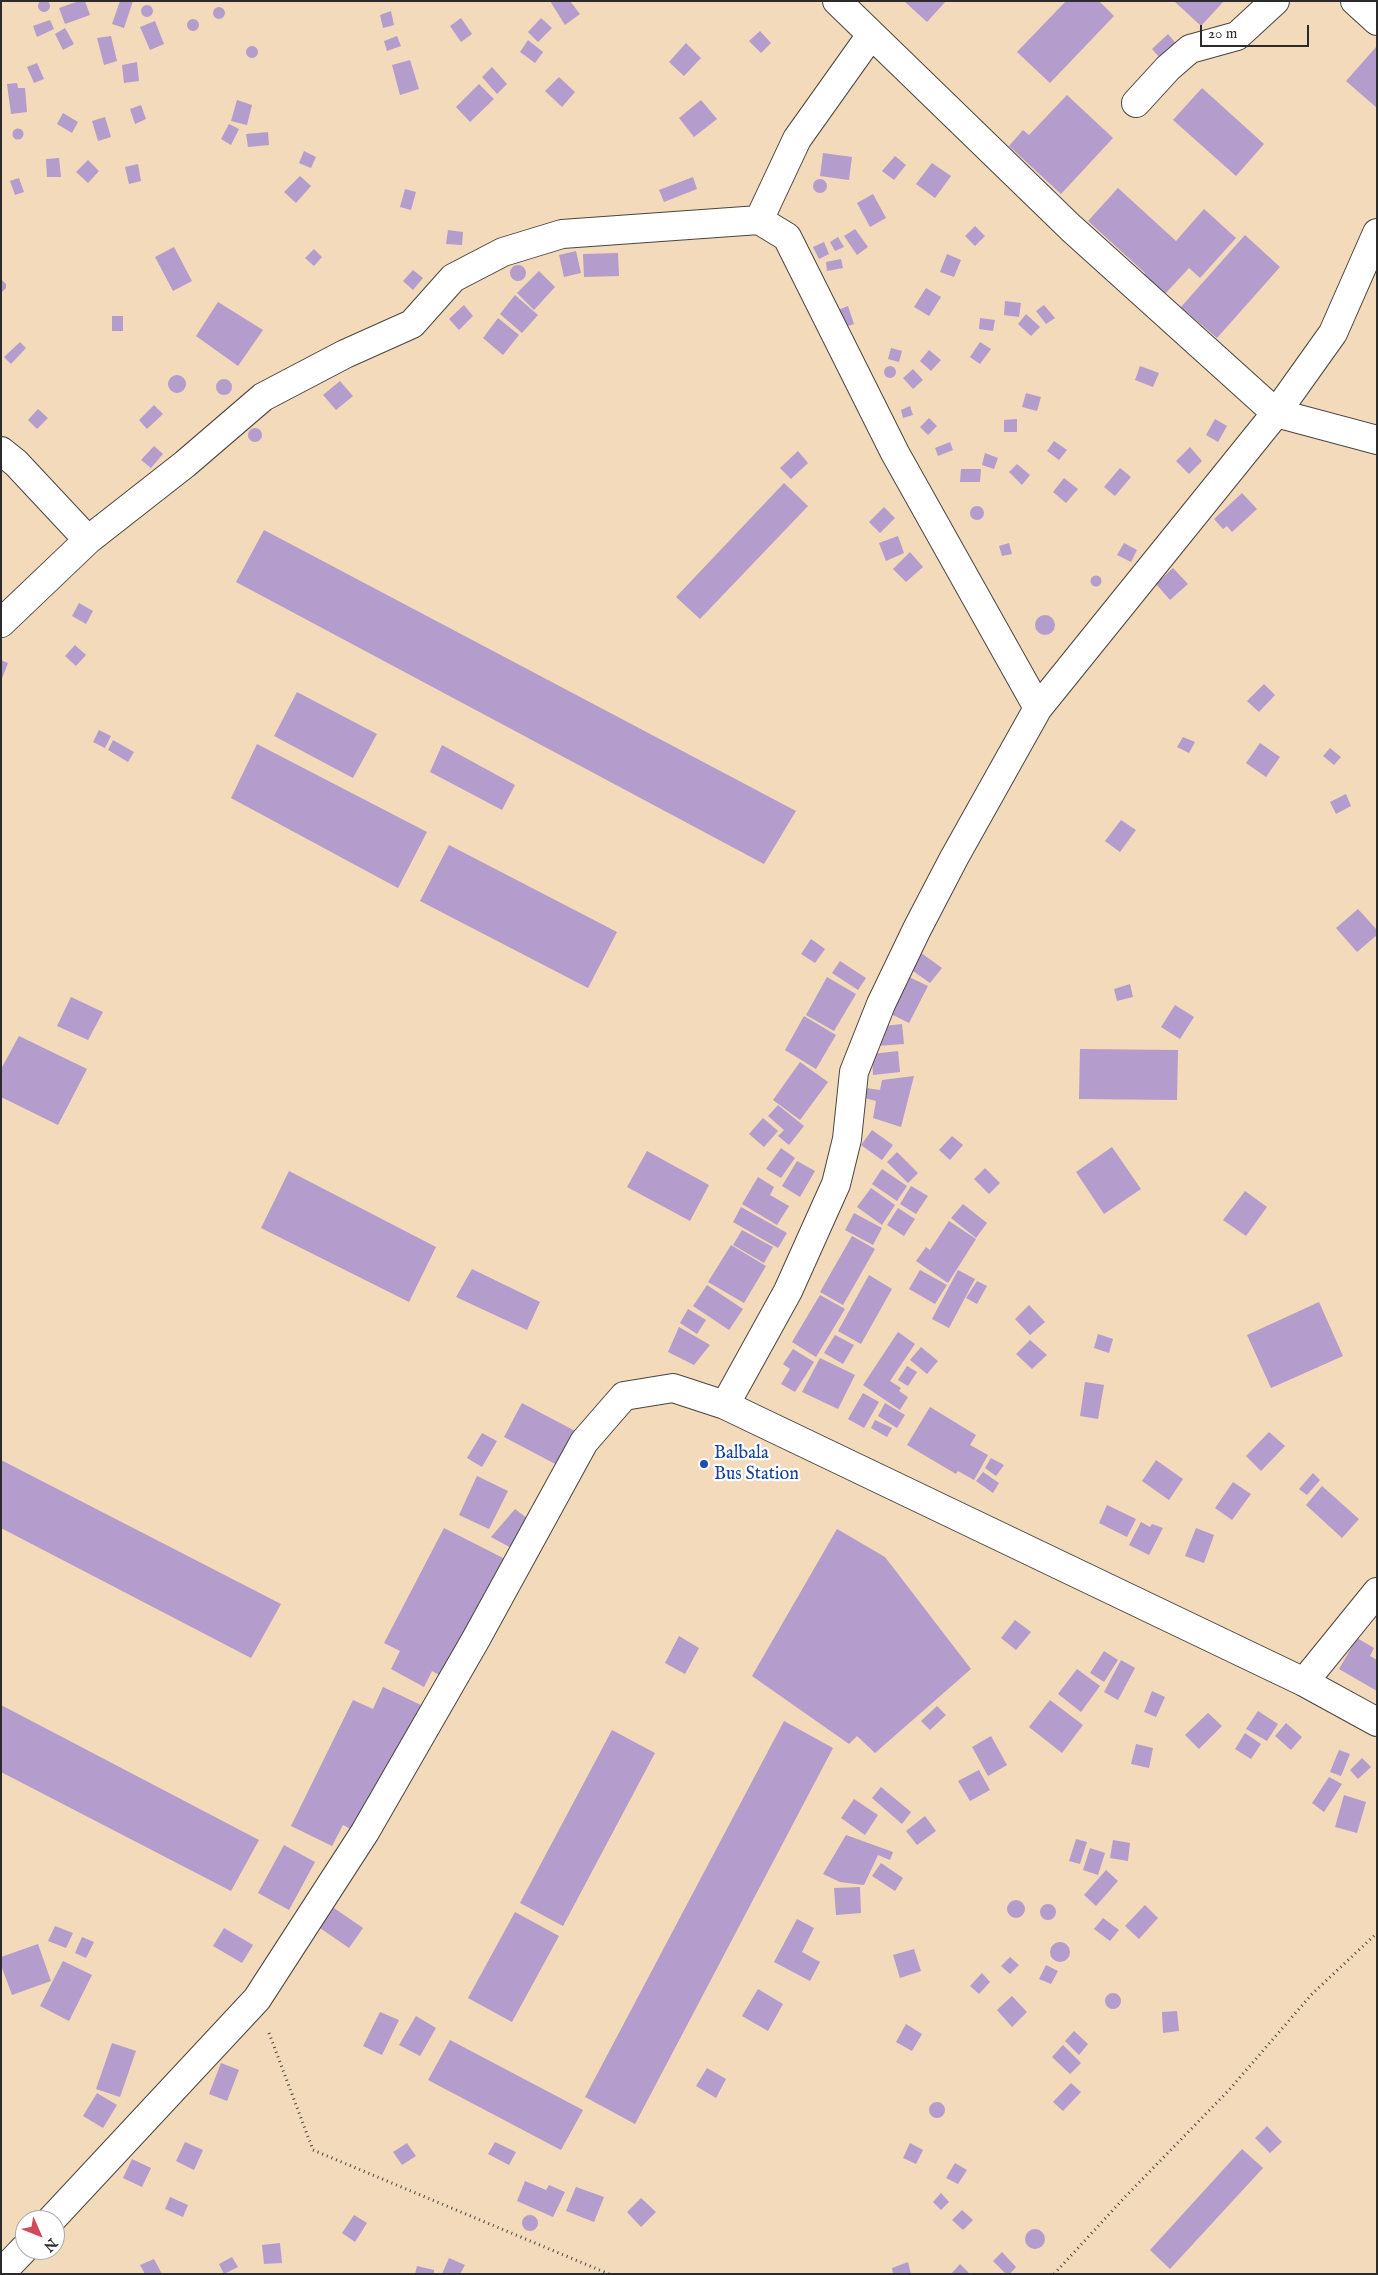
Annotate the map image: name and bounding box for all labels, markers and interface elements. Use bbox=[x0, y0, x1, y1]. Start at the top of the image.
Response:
scale bar bbox=[1203, 15, 1312, 47]
text: 20 m bbox=[1208, 24, 1237, 43]
place label: Balbala Bus Station bbox=[714, 1443, 799, 1486]
marker: Balbala Bus Station bbox=[698, 1458, 710, 1470]
north arrow bbox=[15, 2210, 65, 2260]
text: N bbox=[39, 2234, 61, 2255]

